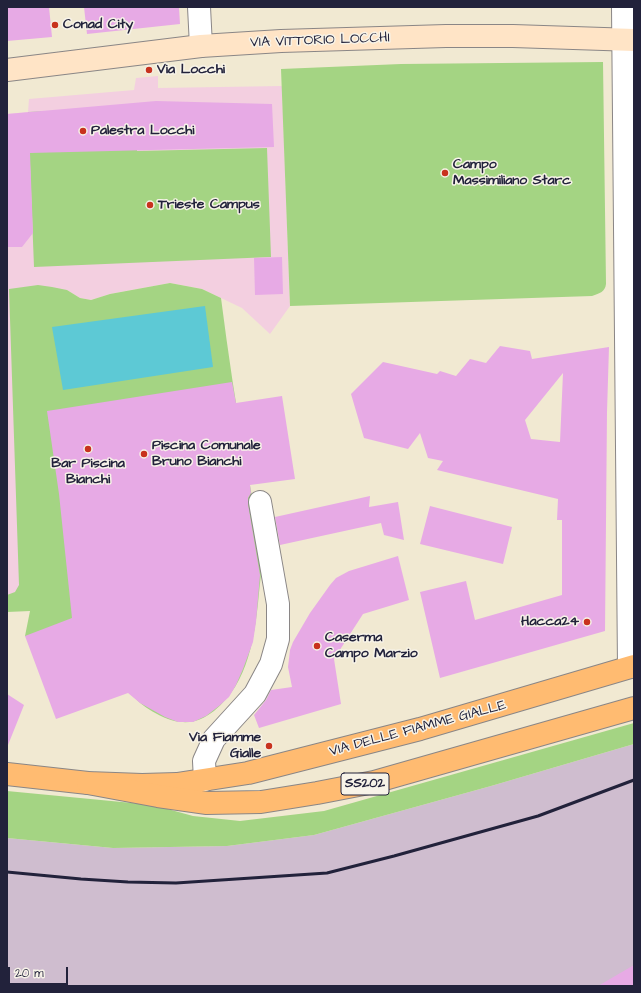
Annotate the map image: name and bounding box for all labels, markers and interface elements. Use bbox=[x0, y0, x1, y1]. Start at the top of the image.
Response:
place label: Conad City bbox=[63, 17, 133, 33]
marker: Conad City bbox=[50, 20, 60, 30]
street label: VIA VITTORIO LOCCHI bbox=[250, 30, 390, 52]
place label: Via Locchi bbox=[157, 62, 225, 78]
marker: Via Locchi bbox=[144, 65, 154, 75]
place label: Palestra Locchi bbox=[91, 123, 194, 139]
marker: Palestra Locchi bbox=[78, 126, 88, 136]
place label: Campo Massimiliano Starc bbox=[453, 157, 571, 190]
marker: Campo Massimiliano Starc bbox=[440, 168, 450, 178]
place label: Trieste Campus bbox=[158, 197, 260, 213]
marker: Trieste Campus bbox=[145, 200, 155, 210]
place label: Piscina Comunale Bruno Bianchi bbox=[152, 438, 260, 470]
marker: Bar Piscina Bianchi bbox=[83, 444, 93, 454]
marker: Piscina Comunale Bruno Bianchi bbox=[139, 449, 149, 459]
place label: Bar Piscina Bianchi bbox=[51, 456, 125, 488]
place label: Hacca24 bbox=[521, 614, 579, 630]
marker: Hacca24 bbox=[582, 617, 592, 627]
place label: Caserma Campo Marzio bbox=[325, 630, 418, 662]
marker: Caserma Campo Marzio bbox=[312, 641, 322, 651]
street label: VIA DELLE FIAMME GIALLE bbox=[328, 697, 508, 761]
place label: Via Fiamme Gialle bbox=[189, 730, 261, 762]
marker: Via Fiamme Gialle bbox=[264, 741, 274, 751]
road number: SS202 bbox=[341, 773, 389, 795]
scale bar bbox=[10, 959, 70, 985]
text: 20 m bbox=[15, 965, 44, 982]

